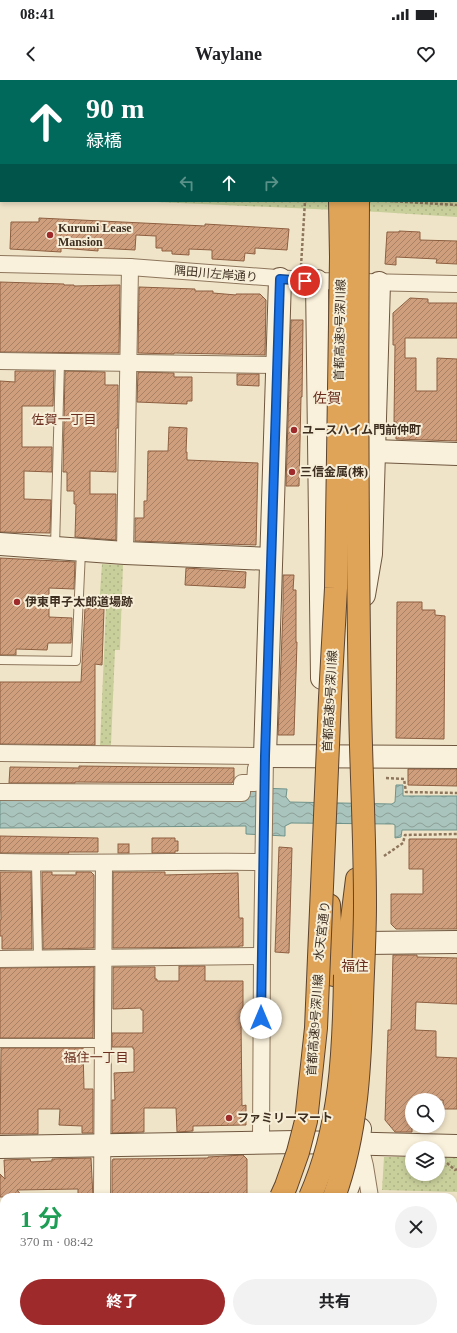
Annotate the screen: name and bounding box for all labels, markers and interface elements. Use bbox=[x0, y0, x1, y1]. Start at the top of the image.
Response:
text: 08:41 bbox=[20, 6, 55, 22]
icon: back bbox=[20, 43, 42, 65]
icon: heart bbox=[415, 43, 437, 65]
text: Waylane bbox=[195, 44, 262, 64]
text: 90 m bbox=[86, 93, 144, 124]
icon: ahead bbox=[20, 96, 72, 148]
text: 緑橋 bbox=[86, 131, 122, 151]
icon: left bbox=[176, 172, 198, 194]
icon: ahead bbox=[218, 172, 240, 194]
icon: right bbox=[260, 172, 282, 194]
place label: Kurumi Lease Mansion bbox=[58, 221, 132, 249]
marker: Kurumi Lease Mansion bbox=[45, 230, 55, 240]
street label: 隅田川左岸通り bbox=[174, 263, 258, 285]
pin bbox=[288, 264, 322, 298]
icon: arrive bbox=[294, 270, 316, 292]
street label: 首都高速9号深川線 bbox=[332, 279, 348, 381]
district label: 佐賀 bbox=[313, 391, 341, 406]
district label: 佐賀一丁目 bbox=[31, 412, 97, 427]
place label: ユースハイム門前仲町 bbox=[302, 423, 421, 437]
marker: ユースハイム門前仲町 bbox=[289, 425, 299, 435]
place label: 三信金属(株) bbox=[300, 465, 368, 479]
marker: 三信金属(株) bbox=[287, 467, 297, 477]
place label: 伊東甲子太郎道場跡 bbox=[25, 595, 133, 609]
marker: 伊東甲子太郎道場跡 bbox=[12, 597, 22, 607]
street label: 首都高速9号深川線 bbox=[320, 650, 340, 752]
street label: 水天宮通り bbox=[311, 900, 333, 962]
district label: 福住 bbox=[341, 959, 369, 974]
street label: 首都高速9号深川線 bbox=[304, 974, 326, 1076]
position arrow bbox=[240, 997, 282, 1039]
district label: 福住一丁目 bbox=[63, 1050, 129, 1065]
map controls bbox=[405, 1093, 445, 1181]
button: search bbox=[405, 1093, 445, 1133]
place label: ファミリーマート bbox=[237, 1111, 333, 1125]
marker: ファミリーマート bbox=[224, 1113, 234, 1123]
button: layers bbox=[405, 1141, 445, 1181]
text: 1 分 bbox=[20, 1206, 62, 1232]
button: close bbox=[395, 1206, 437, 1248]
text: 370 m · 08:42 bbox=[20, 1234, 93, 1249]
button: 終了 bbox=[20, 1279, 225, 1325]
button: 共有 bbox=[233, 1279, 437, 1325]

